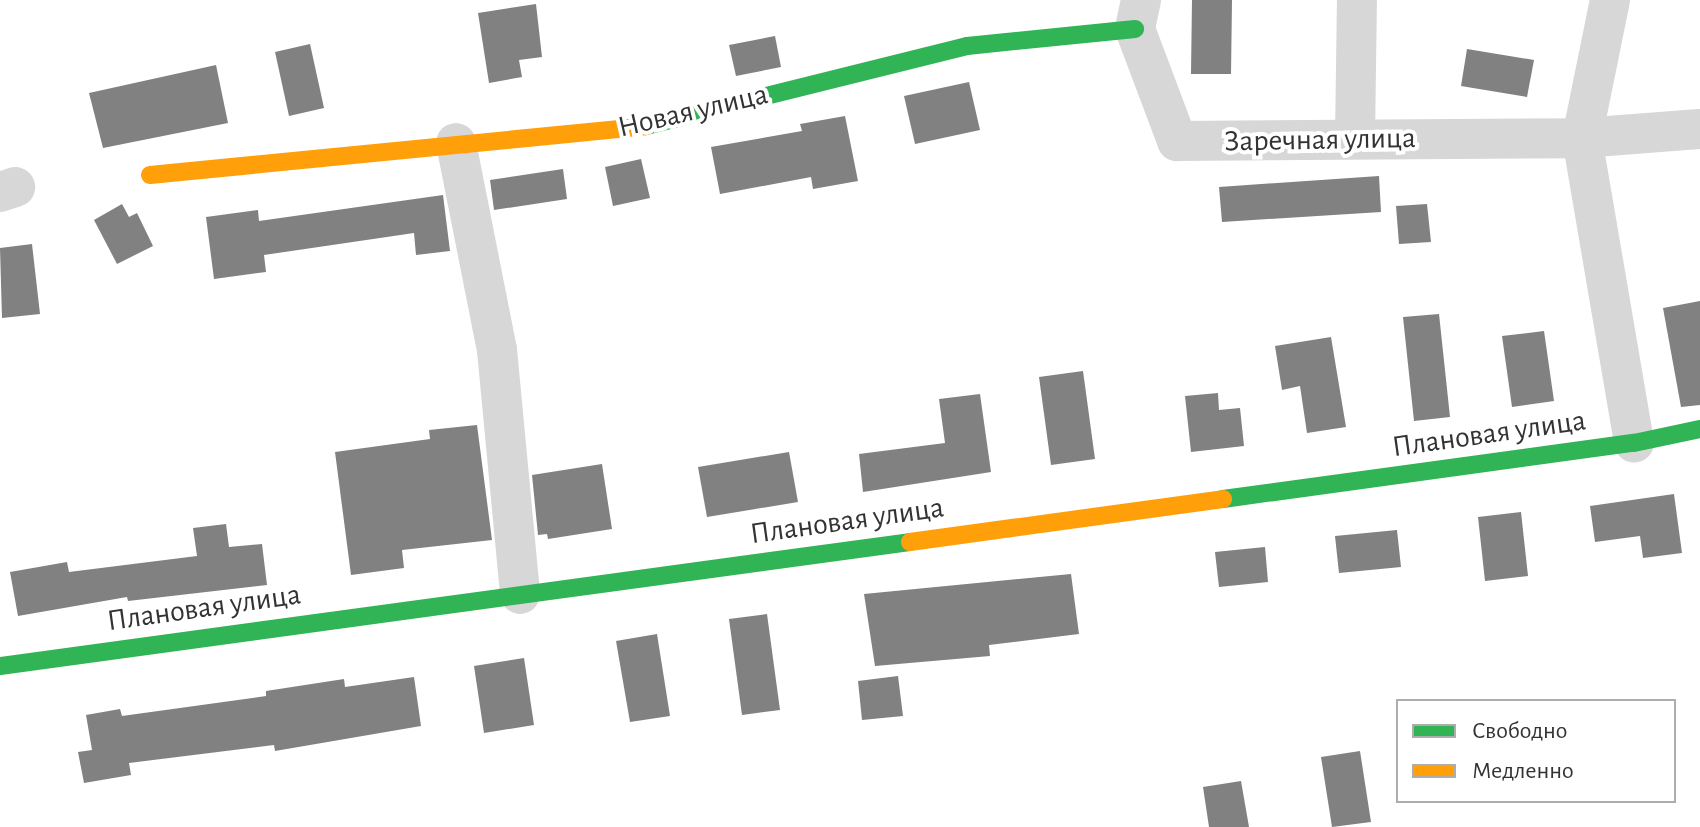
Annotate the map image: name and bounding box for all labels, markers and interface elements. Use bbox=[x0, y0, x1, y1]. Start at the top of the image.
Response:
street label: Новая улица bbox=[615, 76, 771, 146]
street label: Заречная улица bbox=[1224, 120, 1416, 160]
street label: Плановая улица bbox=[1390, 403, 1588, 465]
street label: Плановая улица bbox=[748, 490, 946, 552]
street label: Плановая улица bbox=[105, 577, 303, 639]
legend bbox=[1396, 699, 1676, 803]
text: Свободно bbox=[1472, 719, 1567, 743]
text: Медленно bbox=[1472, 759, 1574, 783]

